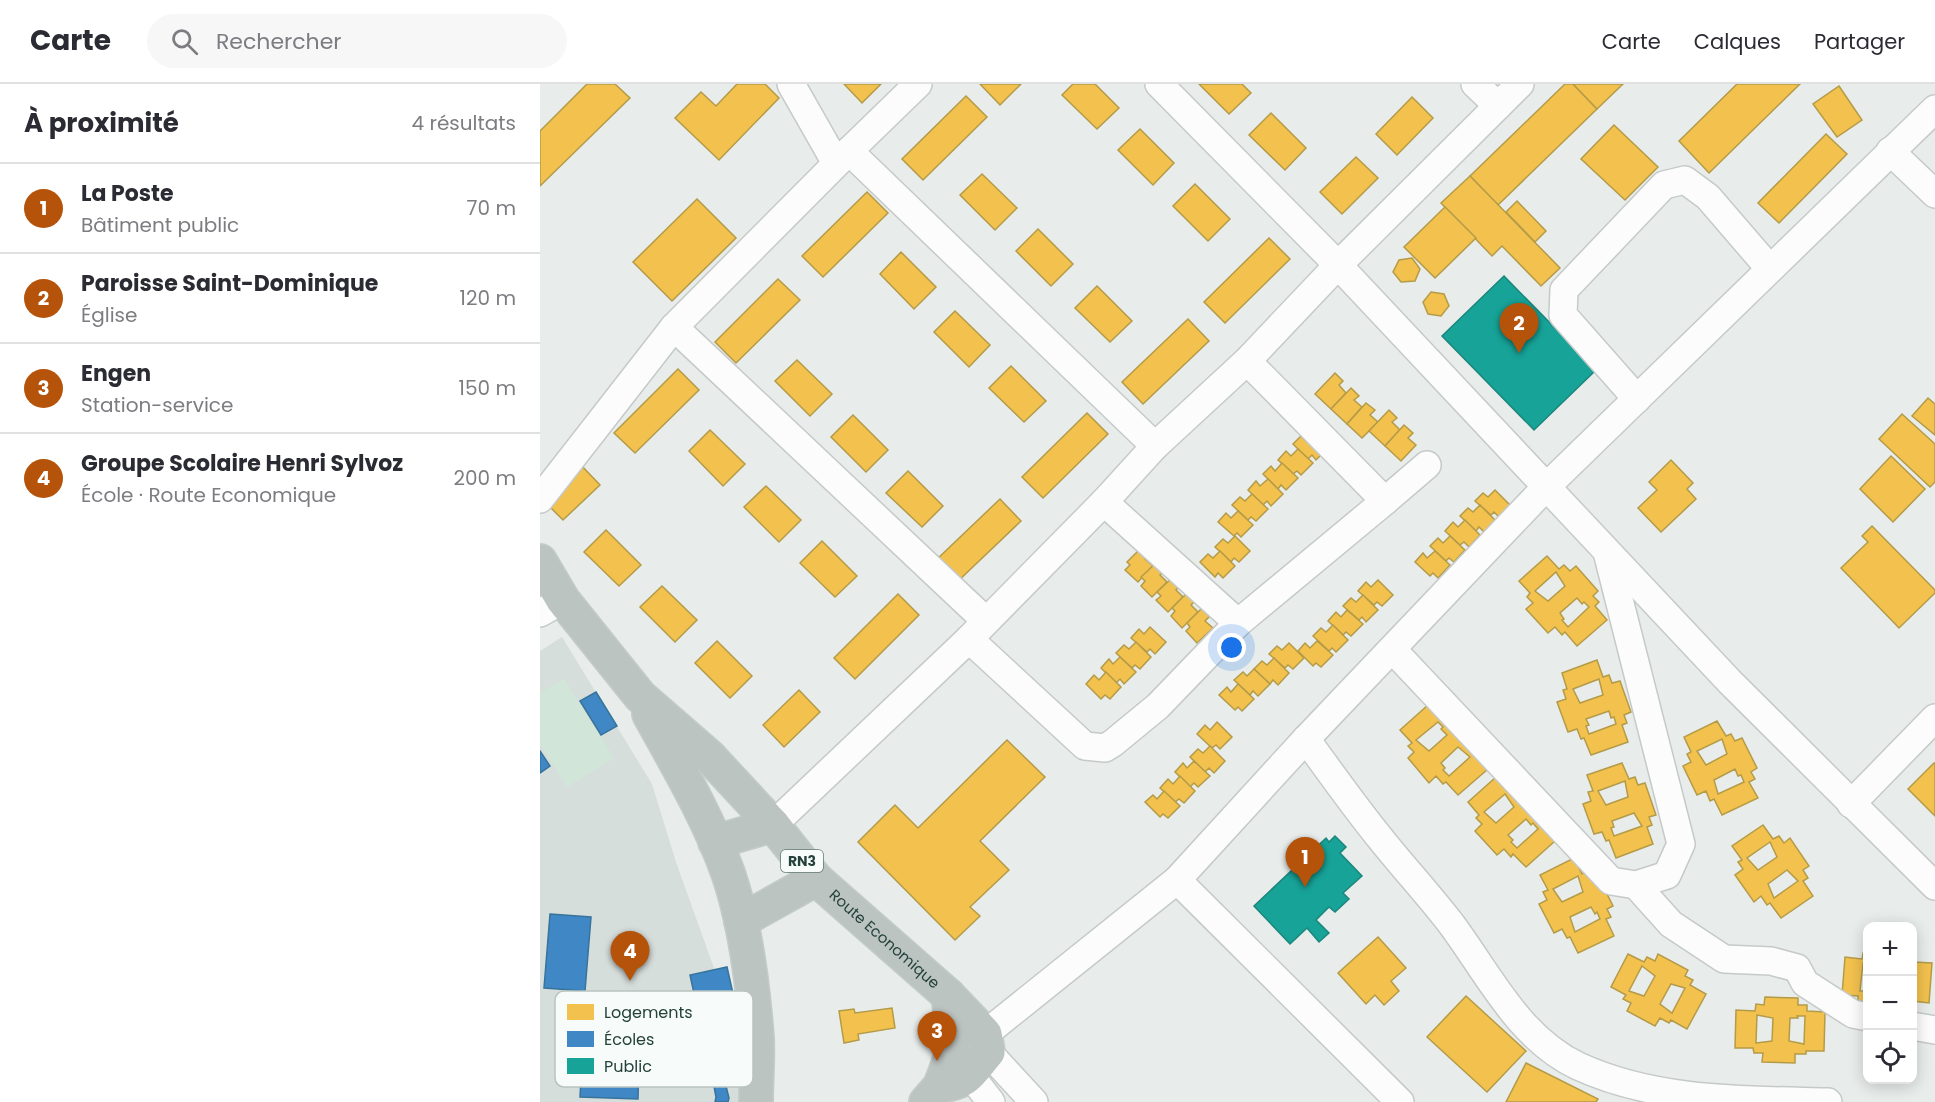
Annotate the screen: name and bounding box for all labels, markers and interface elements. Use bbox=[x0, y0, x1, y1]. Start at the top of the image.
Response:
search box bbox=[147, 14, 567, 68]
text: Carte bbox=[30, 21, 111, 60]
icon: search bbox=[168, 25, 201, 58]
text: Rechercher bbox=[216, 26, 342, 57]
text: Carte bbox=[1602, 27, 1661, 56]
text: Calques bbox=[1694, 27, 1781, 56]
text: Partager bbox=[1814, 27, 1905, 56]
text: À proximité bbox=[24, 105, 179, 141]
text: 4 résultats bbox=[412, 109, 516, 137]
text: La Poste bbox=[81, 178, 174, 209]
text: 1 bbox=[40, 194, 47, 222]
text: 70 m bbox=[467, 194, 516, 222]
text: Bâtiment public bbox=[81, 211, 239, 239]
text: Paroisse Saint-Dominique bbox=[81, 268, 378, 299]
text: 2 bbox=[38, 284, 49, 312]
text: 120 m bbox=[460, 284, 516, 312]
text: Église bbox=[81, 301, 137, 329]
pin: 2 bbox=[1500, 304, 1538, 353]
text: Engen bbox=[81, 358, 151, 389]
text: 3 bbox=[37, 374, 50, 402]
text: 150 m bbox=[459, 374, 516, 402]
text: Station-service bbox=[81, 391, 233, 419]
text: Groupe Scolaire Henri Sylvoz bbox=[81, 448, 403, 479]
text: 4 bbox=[37, 464, 50, 492]
text: 200 m bbox=[453, 464, 516, 492]
text: École · Route Economique bbox=[81, 481, 336, 509]
your location bbox=[1217, 633, 1246, 662]
pin: 1 bbox=[1286, 838, 1324, 887]
road number: RN3 bbox=[781, 850, 823, 872]
street label: Route Economique bbox=[825, 884, 945, 993]
map controls bbox=[1863, 922, 1917, 1084]
button: + bbox=[1863, 922, 1917, 976]
pin: 4 bbox=[610, 932, 650, 981]
button: − bbox=[1863, 976, 1917, 1030]
legend bbox=[555, 991, 753, 1087]
text: Logements bbox=[604, 1001, 693, 1024]
pin: 3 bbox=[918, 1012, 956, 1061]
text: Écoles bbox=[604, 1028, 654, 1051]
button: locate bbox=[1863, 1030, 1917, 1084]
text: Public bbox=[604, 1055, 652, 1078]

